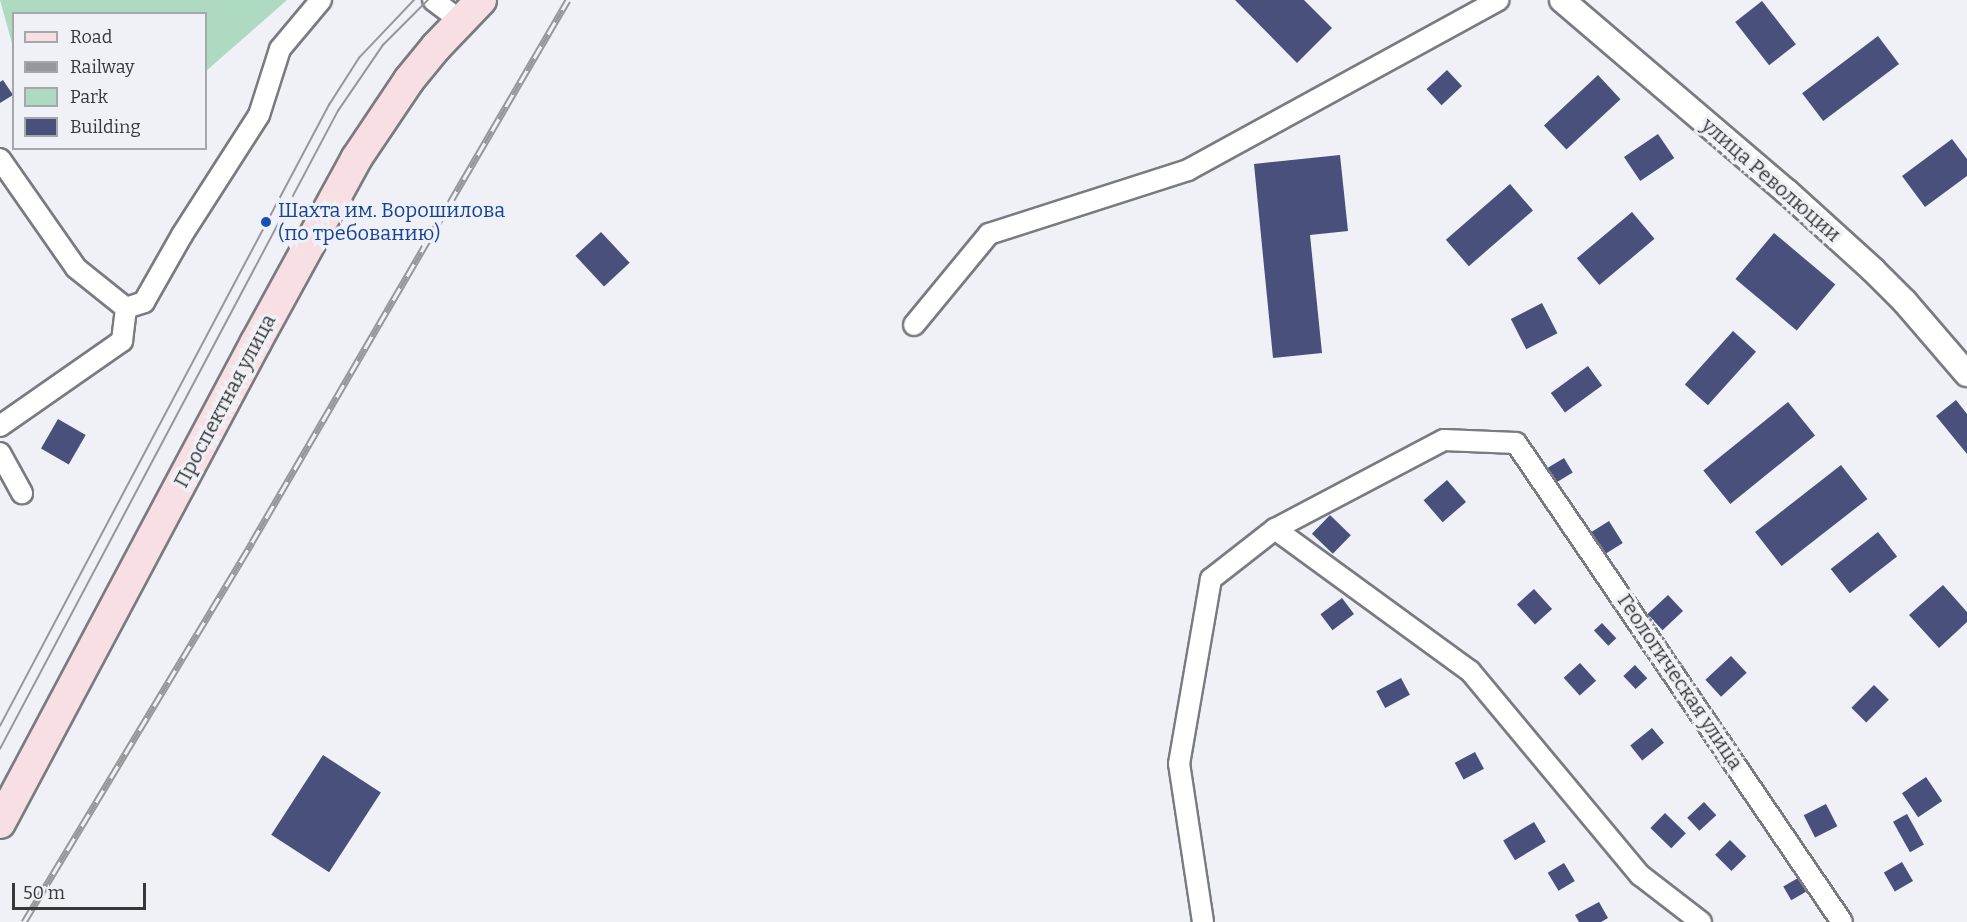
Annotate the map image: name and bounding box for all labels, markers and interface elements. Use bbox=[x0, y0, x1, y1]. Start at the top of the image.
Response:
legend bbox=[12, 12, 207, 150]
text: Road bbox=[70, 26, 112, 48]
text: Railway bbox=[70, 56, 134, 78]
text: Park bbox=[70, 86, 108, 108]
street label: улица Революции bbox=[1697, 113, 1845, 247]
text: Building bbox=[70, 116, 141, 138]
place label: Шахта им. Ворошилова (по требованию) bbox=[278, 198, 505, 245]
marker: Шахта им. Ворошилова (по требованию) bbox=[259, 215, 273, 229]
street label: Проспектная улица bbox=[169, 310, 281, 492]
street label: Геологическая улица bbox=[1612, 590, 1748, 774]
scale bar bbox=[15, 871, 148, 909]
text: 50 m bbox=[23, 882, 65, 904]

